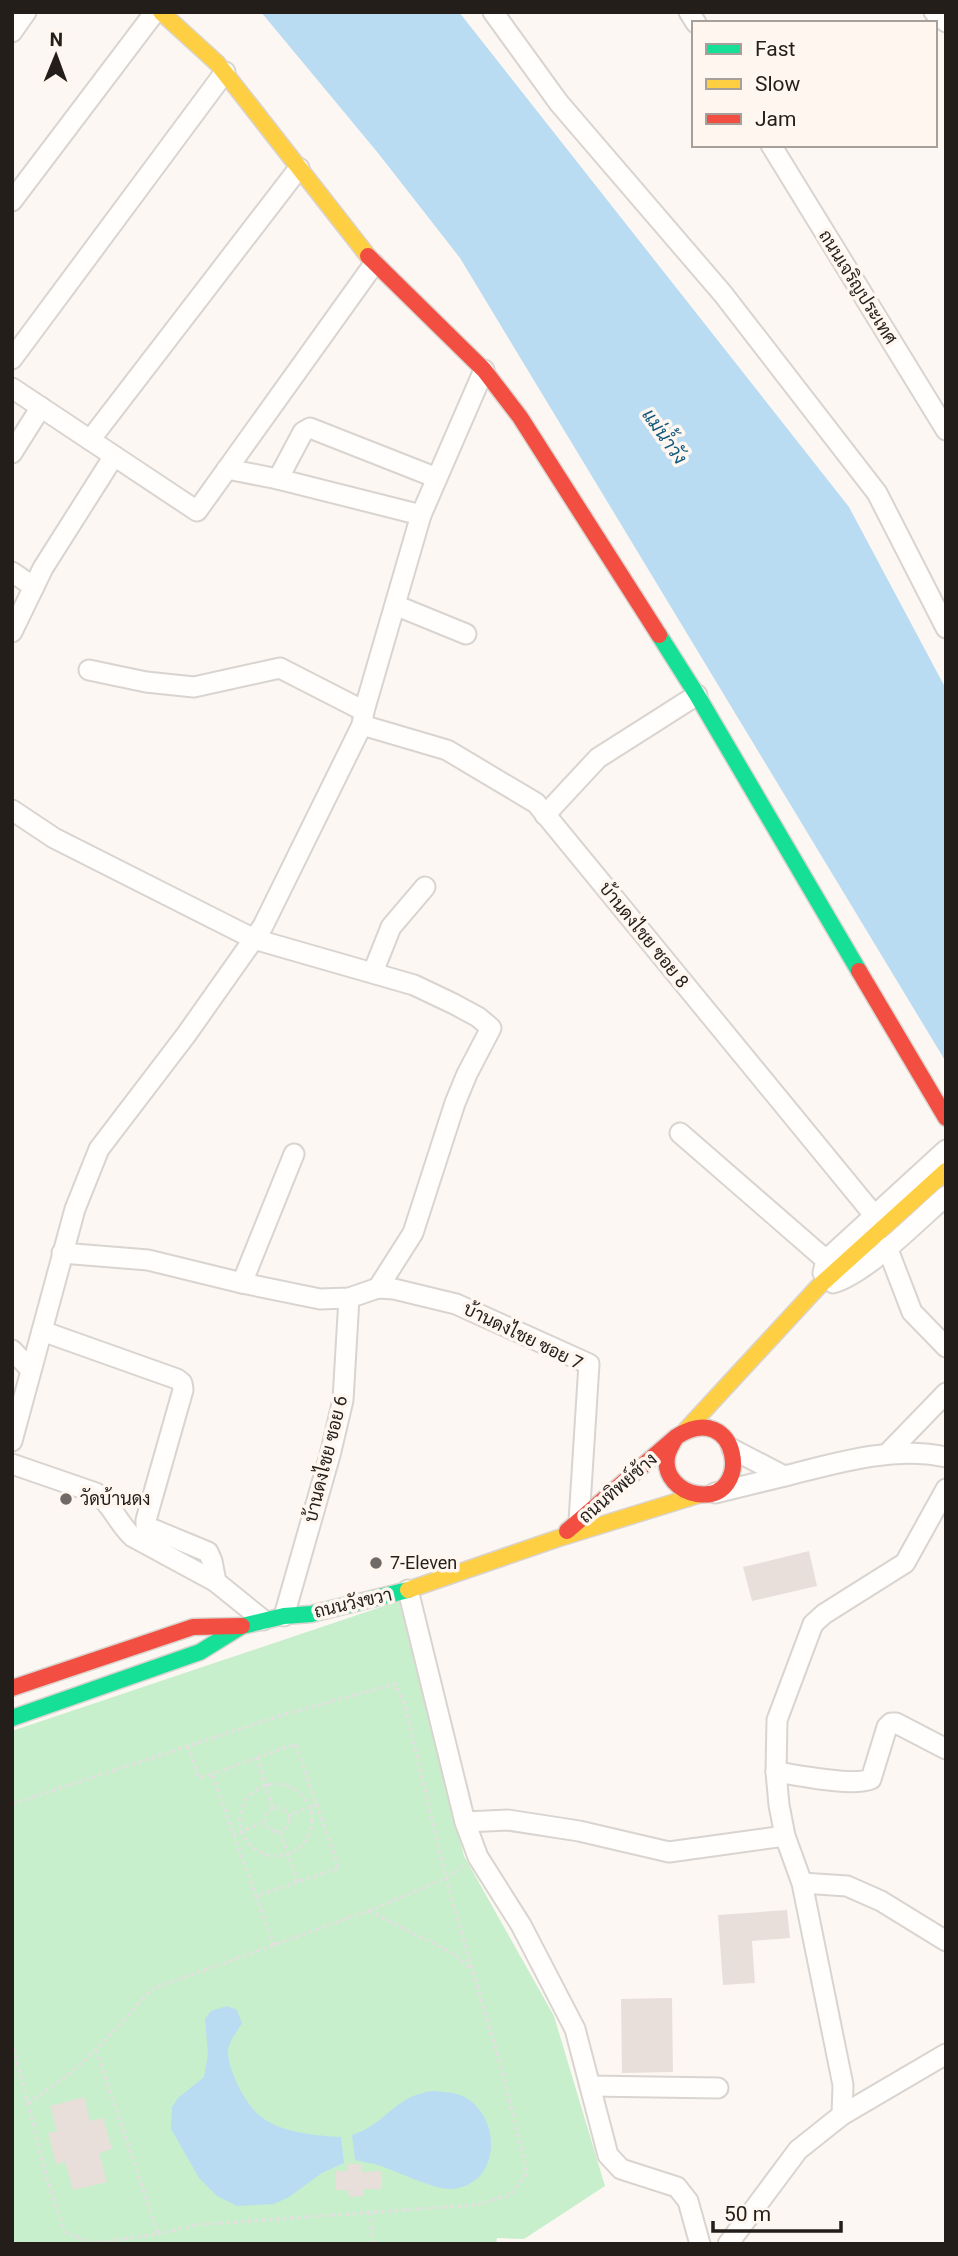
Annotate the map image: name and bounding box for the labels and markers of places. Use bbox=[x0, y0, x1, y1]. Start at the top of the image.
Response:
place label: วัดบ้านดง bbox=[80, 1487, 151, 1509]
marker: วัดบ้านดง bbox=[58, 1491, 74, 1507]
place label: 7-Eleven bbox=[390, 1552, 457, 1573]
marker: 7-Eleven bbox=[368, 1555, 384, 1571]

